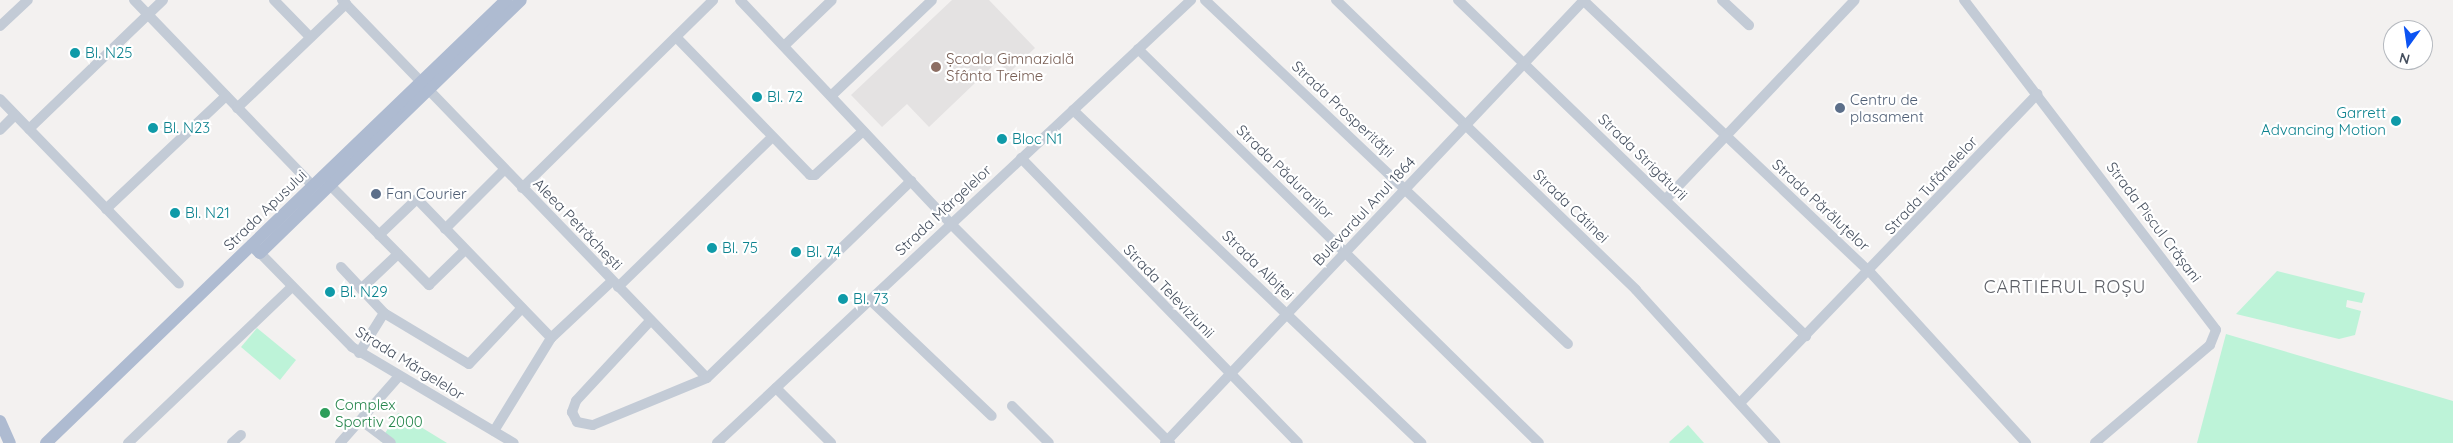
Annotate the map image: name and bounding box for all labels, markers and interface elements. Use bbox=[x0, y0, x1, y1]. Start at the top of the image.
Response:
north arrow bbox=[2383, 20, 2433, 70]
place label: Bl. N25 bbox=[85, 44, 132, 62]
marker: Bl. N25 bbox=[69, 47, 81, 59]
place label: Școala Gimnazială Sfânta Treime bbox=[946, 49, 1074, 84]
text: N bbox=[2397, 49, 2412, 69]
street label: Strada Prosperității bbox=[1288, 57, 1398, 161]
marker: Școala Gimnazială Sfânta Treime bbox=[930, 61, 942, 73]
place label: Bl. 72 bbox=[767, 88, 803, 106]
place label: Centru de plasament bbox=[1850, 90, 1924, 125]
marker: Bl. 72 bbox=[751, 91, 763, 103]
marker: Centru de plasament bbox=[1834, 102, 1846, 114]
place label: Garrett Advancing Motion bbox=[2261, 103, 2386, 138]
street label: Strada Strigăturii bbox=[1595, 110, 1691, 204]
marker: Garrett Advancing Motion bbox=[2390, 115, 2402, 127]
place label: Bl. N23 bbox=[163, 119, 210, 137]
street label: Strada Pădurarilor bbox=[1233, 121, 1337, 223]
marker: Bl. N23 bbox=[147, 122, 159, 134]
place label: Bloc N1 bbox=[1012, 130, 1062, 148]
street label: Strada Tufănelelor bbox=[1881, 132, 1981, 238]
marker: Bloc N1 bbox=[996, 133, 1008, 145]
street label: Bulevardul Anul 1864 bbox=[1309, 153, 1419, 269]
street label: Strada Părăluțelor bbox=[1769, 155, 1873, 255]
street label: Strada Piscul Crășani bbox=[2103, 158, 2205, 286]
street label: Strada Mărgelelor bbox=[891, 161, 995, 259]
street label: Strada Cătinei bbox=[1529, 165, 1613, 247]
street label: Strada Apusului bbox=[220, 166, 310, 254]
street label: Aleea Petrăchești bbox=[530, 174, 626, 274]
place label: Fan Courier bbox=[386, 185, 467, 203]
marker: Fan Courier bbox=[370, 188, 382, 200]
place label: Bl. N21 bbox=[185, 204, 230, 222]
marker: Bl. N21 bbox=[169, 207, 181, 219]
street label: Strada Albiței bbox=[1218, 226, 1298, 304]
place label: Bl. 75 bbox=[722, 239, 758, 257]
street label: Strada Televiziunii bbox=[1120, 240, 1218, 342]
marker: Bl. 75 bbox=[706, 242, 718, 254]
place label: Bl. 74 bbox=[806, 243, 841, 261]
marker: Bl. 74 bbox=[790, 246, 802, 258]
district label: CARTIERUL ROȘU bbox=[1982, 276, 2148, 298]
place label: Bl. N29 bbox=[340, 283, 388, 301]
marker: Bl. N29 bbox=[324, 286, 336, 298]
place label: Bl. 73 bbox=[853, 290, 889, 308]
marker: Bl. 73 bbox=[837, 293, 849, 305]
street label: Strada Mărgelelor bbox=[352, 322, 468, 404]
place label: Complex Sportiv 2000 bbox=[335, 395, 423, 430]
marker: Complex Sportiv 2000 bbox=[319, 407, 331, 419]

